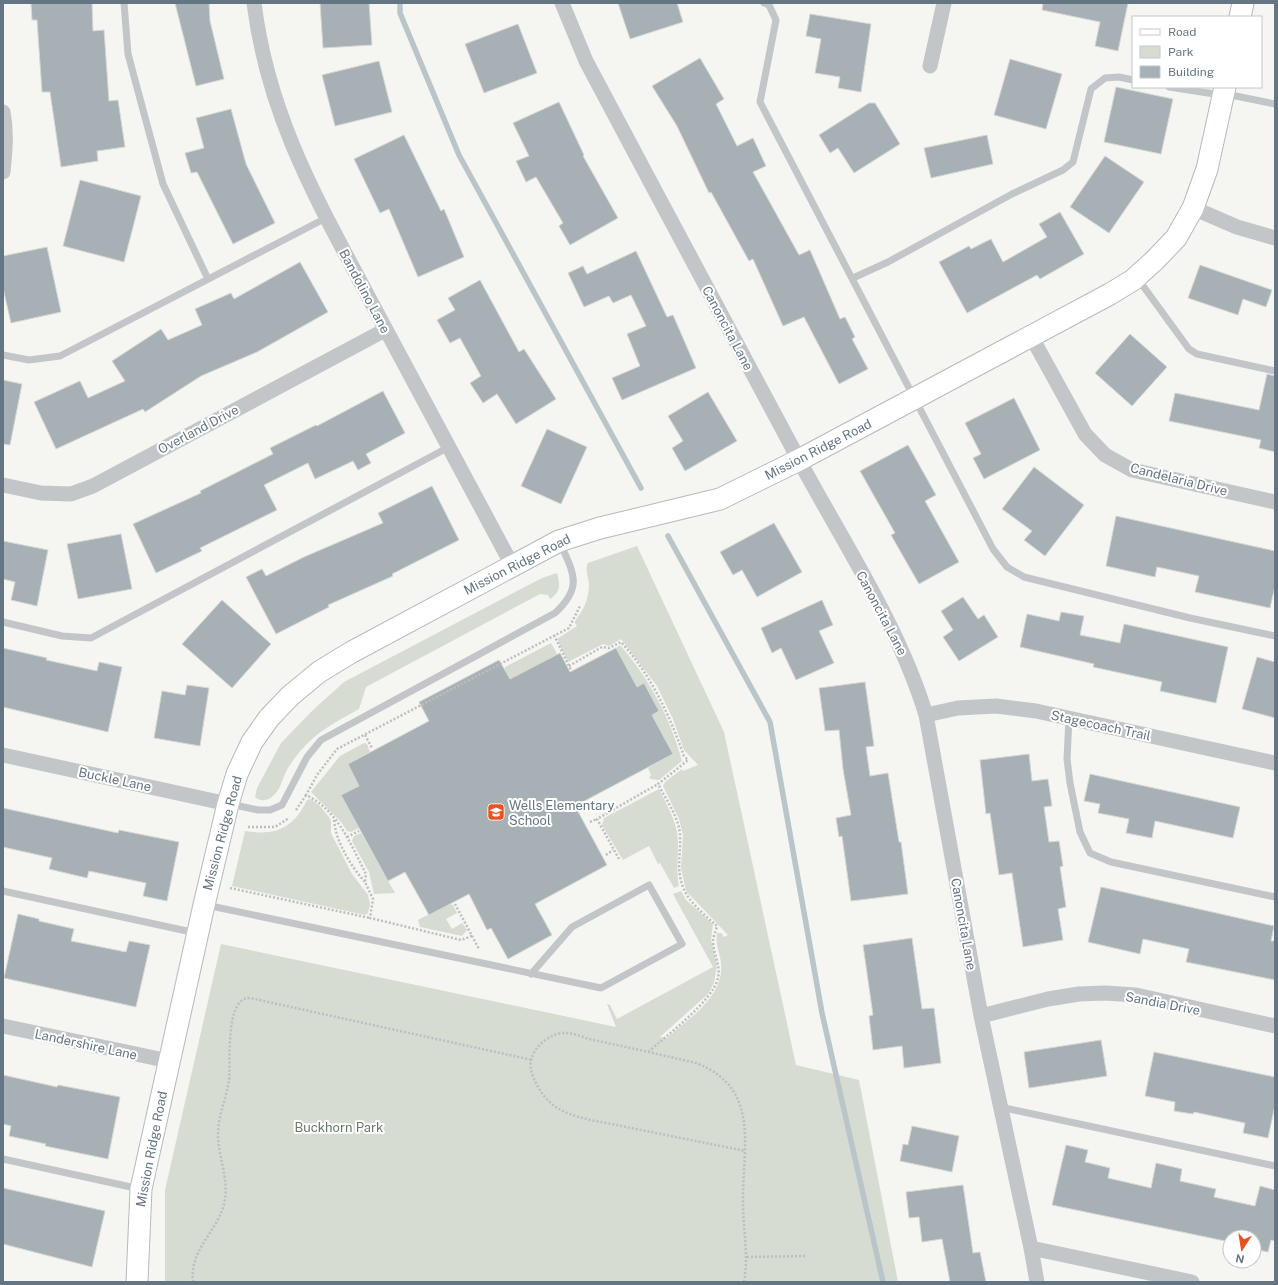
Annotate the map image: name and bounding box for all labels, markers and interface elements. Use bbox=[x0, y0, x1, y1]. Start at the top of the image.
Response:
legend bbox=[1132, 16, 1262, 88]
text: Road bbox=[1168, 25, 1196, 39]
text: Park bbox=[1168, 45, 1194, 59]
text: Building bbox=[1168, 65, 1214, 79]
street label: Bandolino Lane bbox=[336, 247, 393, 336]
street label: Canoncita Lane bbox=[699, 284, 756, 373]
street label: Overland Drive bbox=[155, 402, 241, 457]
street label: Mission Ridge Road bbox=[762, 416, 874, 483]
street label: Candelaria Drive bbox=[1129, 460, 1229, 499]
street label: Mission Ridge Road bbox=[461, 531, 573, 598]
street label: Canoncita Lane bbox=[853, 569, 910, 658]
street label: Stagecoach Trail bbox=[1050, 708, 1152, 743]
street label: Buckle Lane bbox=[77, 764, 153, 795]
street label: Mission Ridge Road bbox=[200, 774, 245, 892]
place label: Wells Elementary School bbox=[509, 798, 615, 828]
school or university icon: Wells Elementary School bbox=[486, 802, 506, 822]
street label: Canoncita Lane bbox=[948, 877, 979, 971]
street label: Sandia Drive bbox=[1124, 989, 1202, 1018]
street label: Landershire Lane bbox=[33, 1026, 138, 1063]
street label: Mission Ridge Road bbox=[133, 1090, 170, 1208]
park label: Buckhorn Park bbox=[295, 1120, 383, 1135]
north arrow bbox=[1222, 1229, 1262, 1269]
text: N bbox=[1234, 1252, 1245, 1266]

